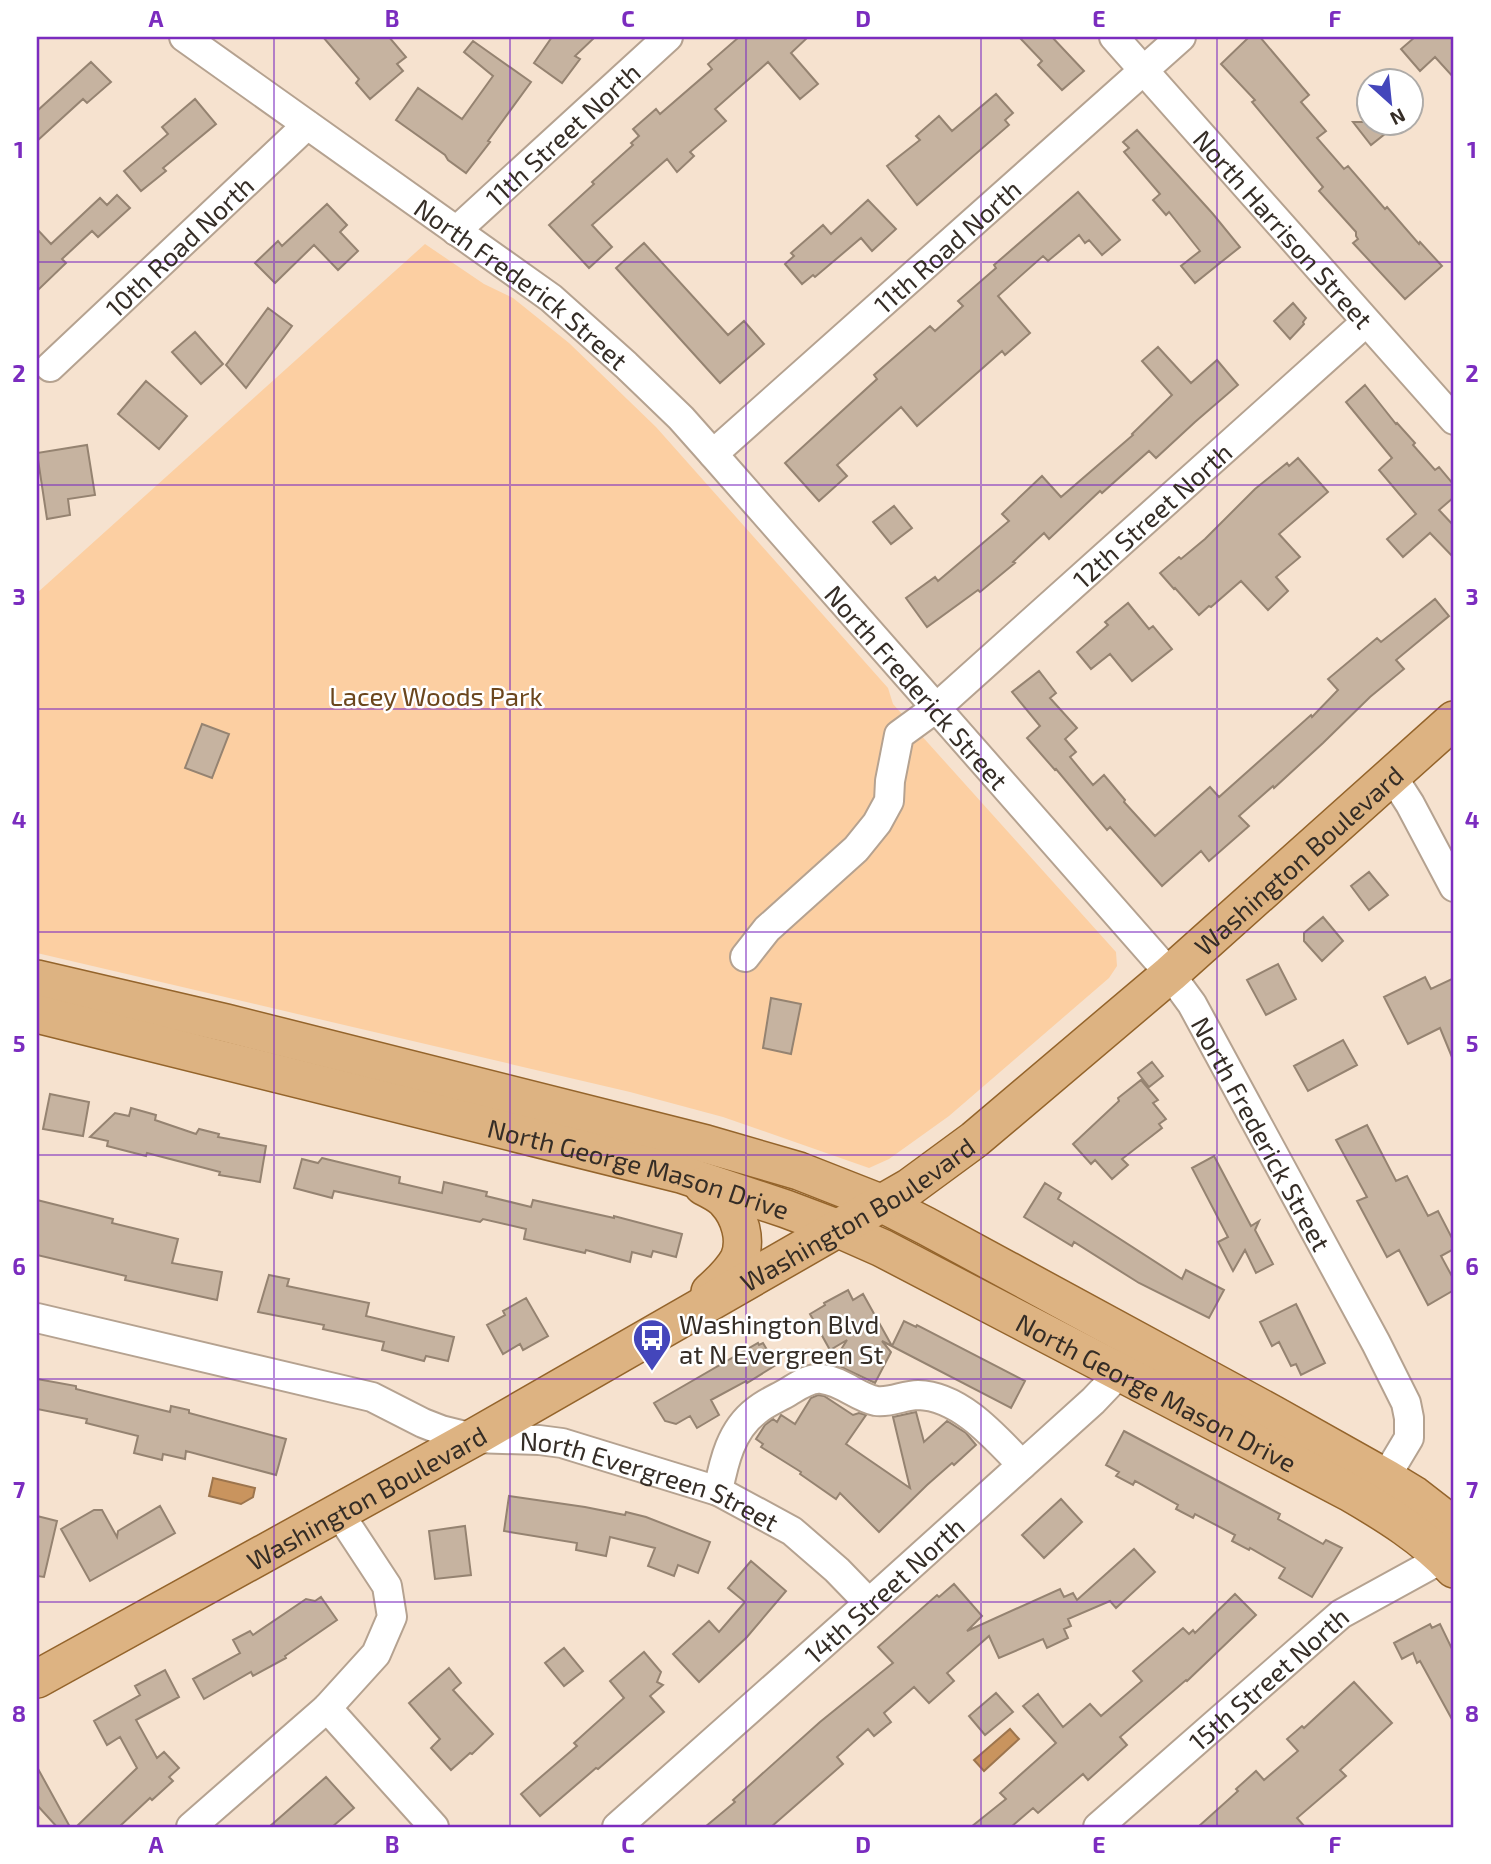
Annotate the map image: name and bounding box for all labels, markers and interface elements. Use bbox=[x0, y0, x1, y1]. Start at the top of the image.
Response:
text: A bbox=[148, 4, 164, 32]
text: B bbox=[385, 4, 399, 32]
text: C bbox=[621, 4, 635, 32]
text: D bbox=[855, 4, 871, 32]
text: E bbox=[1092, 4, 1106, 32]
text: F bbox=[1329, 4, 1342, 32]
street label: 11th Street North bbox=[479, 55, 646, 212]
north arrow bbox=[1354, 66, 1424, 136]
text: N bbox=[1387, 104, 1409, 131]
street label: North Harrison Street bbox=[1188, 123, 1380, 334]
text: 1 bbox=[14, 135, 24, 163]
text: 1 bbox=[1467, 135, 1477, 163]
street label: 10th Road North bbox=[99, 169, 259, 322]
street label: 11th Road North bbox=[867, 172, 1026, 319]
street label: North Frederick Street bbox=[409, 191, 635, 375]
text: 2 bbox=[12, 359, 26, 387]
text: 2 bbox=[1465, 359, 1479, 387]
street label: 12th Street North bbox=[1066, 435, 1237, 594]
street label: North Frederick Street bbox=[819, 578, 1015, 795]
text: 3 bbox=[12, 582, 26, 610]
text: 3 bbox=[1465, 582, 1479, 610]
park label: Lacey Woods Park bbox=[329, 680, 543, 711]
street label: Washington Boulevard bbox=[1187, 758, 1409, 961]
text: 4 bbox=[12, 805, 26, 833]
text: 4 bbox=[1465, 805, 1479, 833]
street label: North Frederick Street bbox=[1186, 1011, 1338, 1256]
text: 5 bbox=[13, 1029, 25, 1057]
text: 5 bbox=[1466, 1029, 1478, 1057]
street label: North George Mason Drive bbox=[485, 1111, 793, 1225]
street label: Washington Boulevard bbox=[734, 1130, 980, 1297]
text: 6 bbox=[12, 1252, 26, 1280]
text: 6 bbox=[1465, 1252, 1479, 1280]
street label: North George Mason Drive bbox=[1011, 1306, 1302, 1478]
place label: Washington Blvd at N Evergreen St bbox=[679, 1308, 883, 1369]
bus stop icon: Washington Blvd at N Evergreen St bbox=[631, 1317, 673, 1372]
street label: Washington Boulevard bbox=[241, 1418, 491, 1576]
street label: North Evergreen Street bbox=[519, 1424, 785, 1537]
text: 7 bbox=[13, 1475, 25, 1503]
text: 7 bbox=[1466, 1475, 1478, 1503]
street label: 14th Street North bbox=[797, 1510, 970, 1669]
street label: 15th Street North bbox=[1182, 1600, 1354, 1756]
text: 8 bbox=[12, 1699, 26, 1727]
text: 8 bbox=[1465, 1699, 1479, 1727]
text: A bbox=[148, 1830, 164, 1858]
text: B bbox=[385, 1830, 399, 1858]
text: C bbox=[621, 1830, 635, 1858]
text: D bbox=[855, 1830, 871, 1858]
text: E bbox=[1092, 1830, 1106, 1858]
text: F bbox=[1329, 1830, 1342, 1858]

